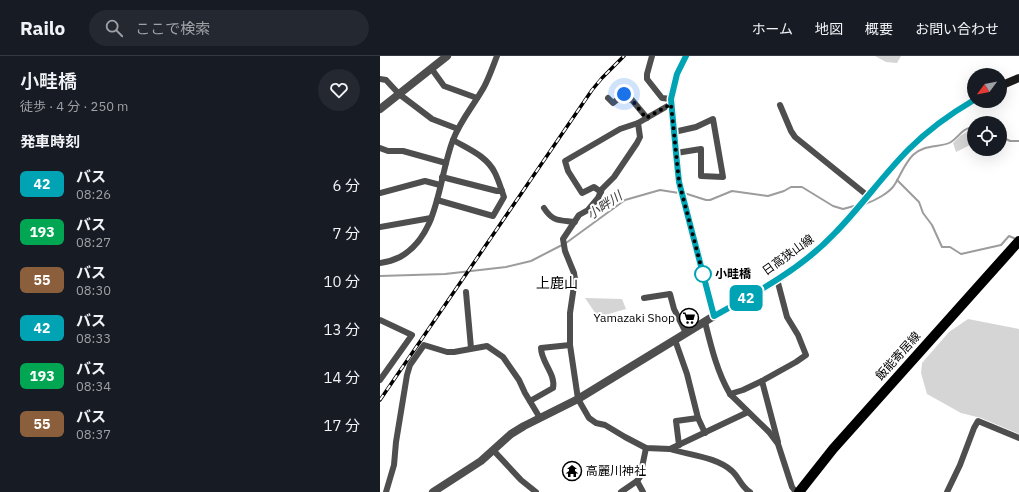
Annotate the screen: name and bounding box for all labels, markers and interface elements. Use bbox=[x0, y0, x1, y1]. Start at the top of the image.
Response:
search box bbox=[89, 10, 369, 46]
text: Railo bbox=[20, 16, 65, 40]
icon: search bbox=[103, 17, 125, 39]
text: ここで検索 bbox=[135, 19, 210, 38]
text: ホーム bbox=[751, 20, 793, 38]
text: 地図 bbox=[815, 20, 843, 38]
text: 概要 bbox=[865, 20, 893, 38]
text: お問い合わせ bbox=[915, 20, 999, 38]
north arrow bbox=[967, 68, 1007, 108]
map controls bbox=[967, 68, 1007, 156]
text: 小畦橋 bbox=[20, 69, 77, 93]
button: heart bbox=[318, 69, 360, 111]
your location bbox=[614, 84, 634, 104]
text: 徒歩 · 4 分 · 250 m bbox=[20, 98, 128, 115]
button: locate bbox=[967, 116, 1007, 156]
text: 発車時刻 bbox=[20, 132, 80, 151]
text: バス bbox=[76, 167, 106, 186]
text: 42 bbox=[34, 175, 50, 193]
text: 6 分 bbox=[332, 176, 360, 195]
text: 08:26 bbox=[76, 186, 111, 203]
water label: 小畔川 bbox=[583, 186, 627, 223]
text: バス bbox=[76, 215, 106, 234]
text: 193 bbox=[29, 223, 55, 241]
text: 7 分 bbox=[332, 224, 360, 243]
street label: 日高狭山線 bbox=[759, 231, 816, 278]
text: 08:27 bbox=[76, 234, 111, 251]
text: バス bbox=[76, 263, 106, 282]
marker: 小畦橋 bbox=[694, 265, 712, 283]
place label: 小畦橋 bbox=[715, 266, 752, 281]
text: 55 bbox=[34, 271, 50, 289]
text: 10 分 bbox=[323, 272, 360, 291]
district label: 上鹿山 bbox=[536, 274, 578, 292]
text: 08:30 bbox=[76, 282, 111, 299]
line badge: 42 bbox=[728, 285, 764, 311]
text: 42 bbox=[738, 289, 754, 307]
supermarket icon: Yamazaki Shop bbox=[678, 307, 700, 329]
place label: Yamazaki Shop bbox=[594, 310, 675, 325]
text: バス bbox=[76, 311, 106, 330]
text: 42 bbox=[34, 319, 50, 337]
text: 13 分 bbox=[323, 320, 360, 339]
street label: 飯能寄居線 bbox=[872, 328, 923, 383]
text: 08:33 bbox=[76, 330, 111, 347]
text: バス bbox=[76, 359, 106, 378]
text: 193 bbox=[29, 367, 55, 385]
text: 14 分 bbox=[323, 368, 360, 387]
text: 08:34 bbox=[76, 378, 111, 395]
text: バス bbox=[76, 407, 106, 426]
text: 55 bbox=[34, 415, 50, 433]
text: 17 分 bbox=[323, 416, 360, 435]
text: 08:37 bbox=[76, 426, 111, 443]
temple icon: 高麗川神社 bbox=[561, 460, 583, 482]
place label: 高麗川神社 bbox=[586, 463, 646, 478]

